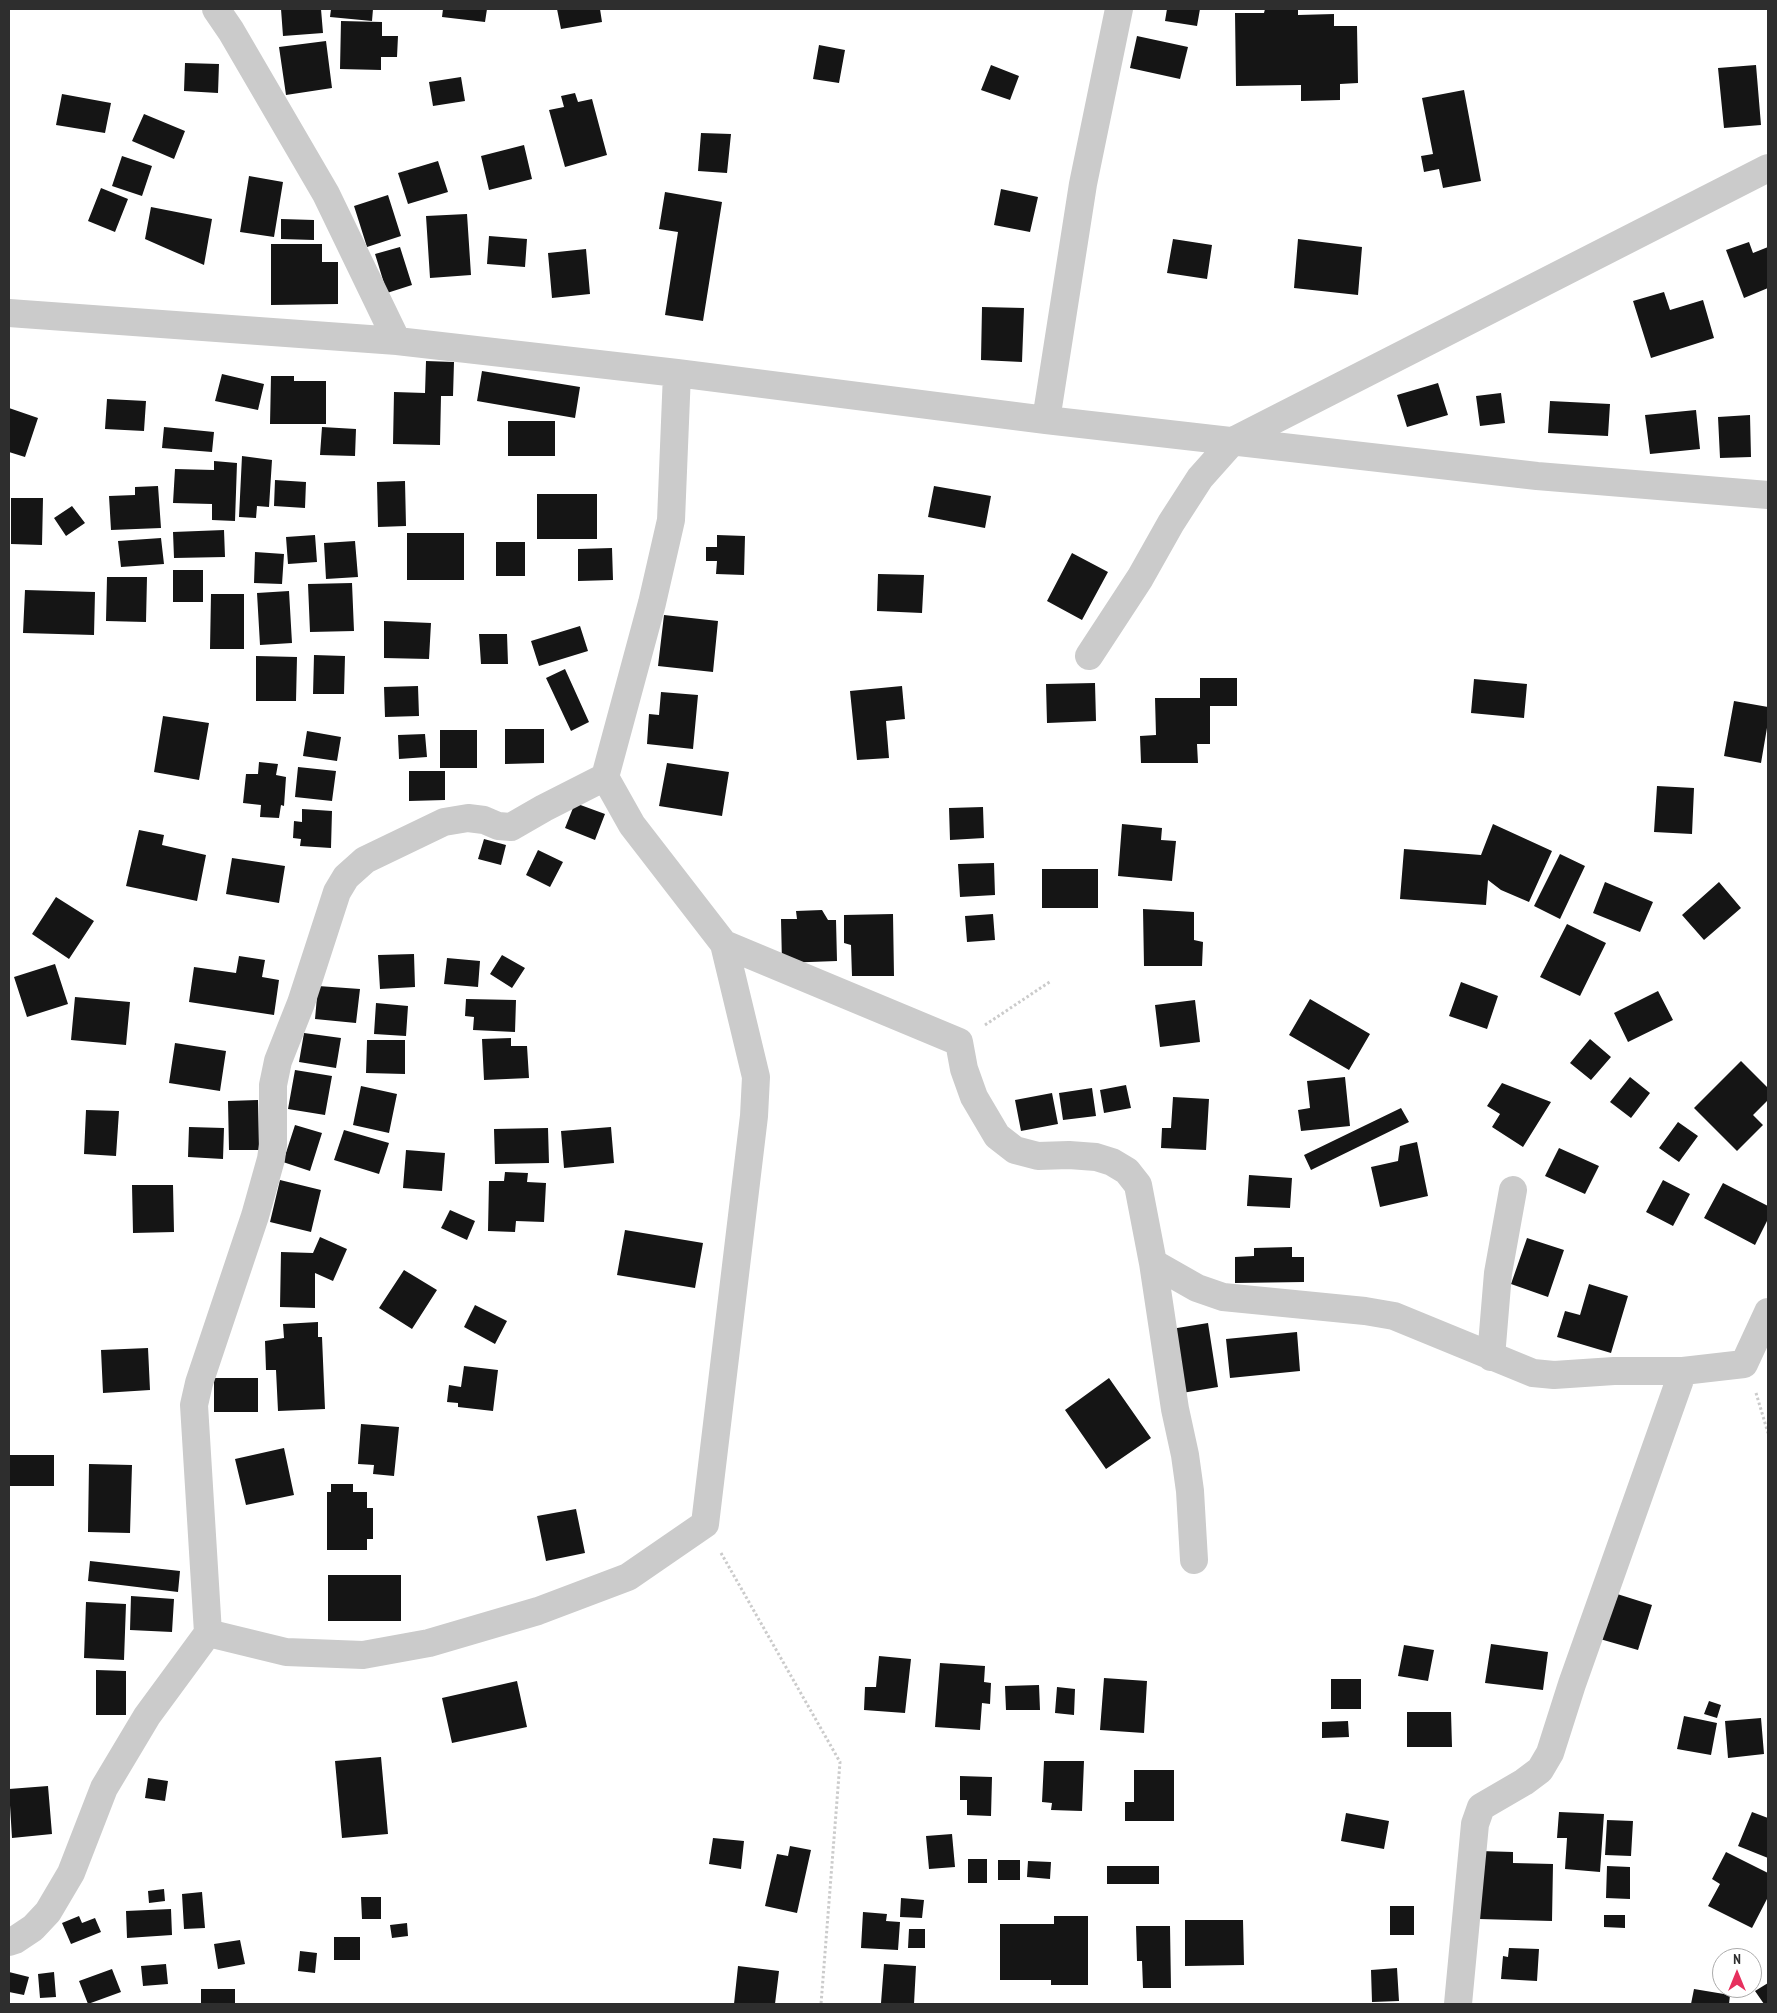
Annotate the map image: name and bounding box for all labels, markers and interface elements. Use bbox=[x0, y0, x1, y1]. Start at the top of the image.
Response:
north arrow bbox=[1712, 1948, 1762, 1998]
text: N bbox=[1733, 1950, 1741, 1968]

